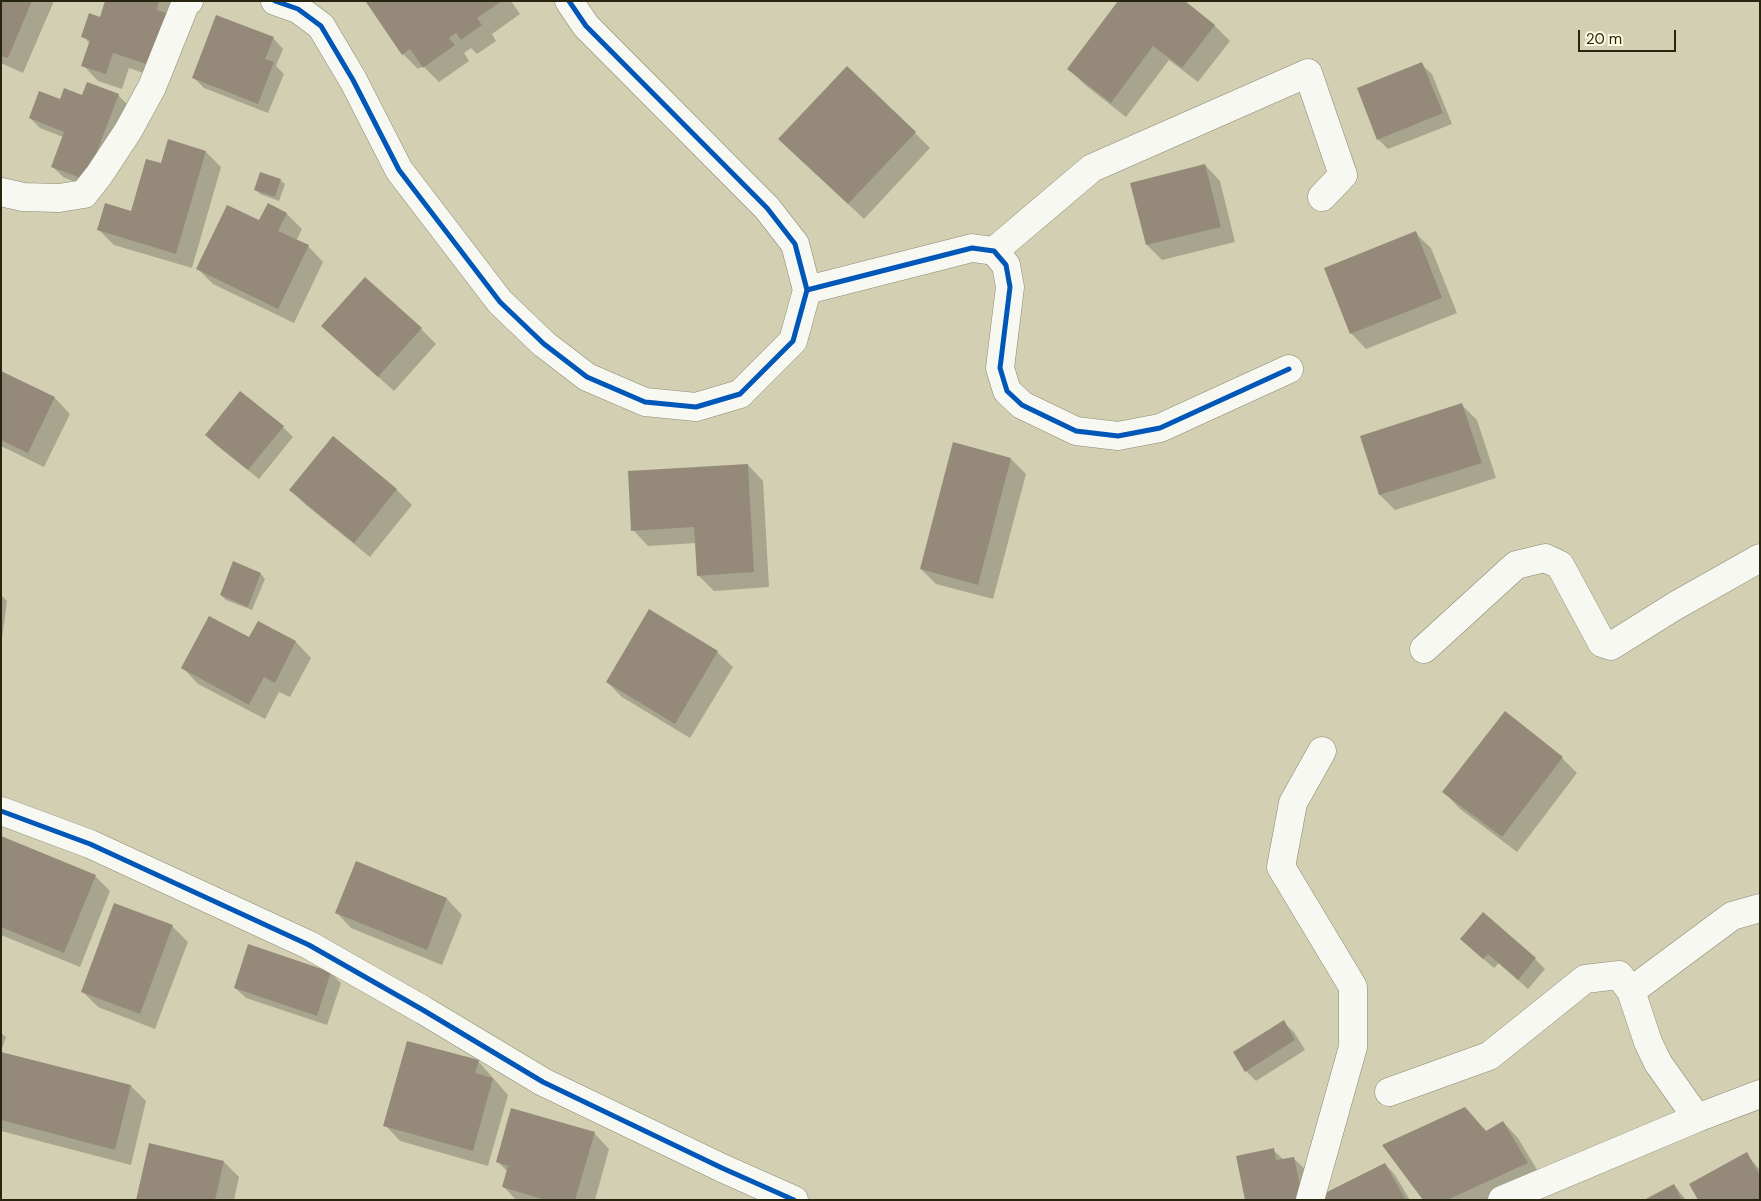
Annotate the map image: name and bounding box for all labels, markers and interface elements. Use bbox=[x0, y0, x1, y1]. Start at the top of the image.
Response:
scale bar bbox=[1581, 20, 1678, 52]
text: 20 m bbox=[1586, 29, 1622, 49]

